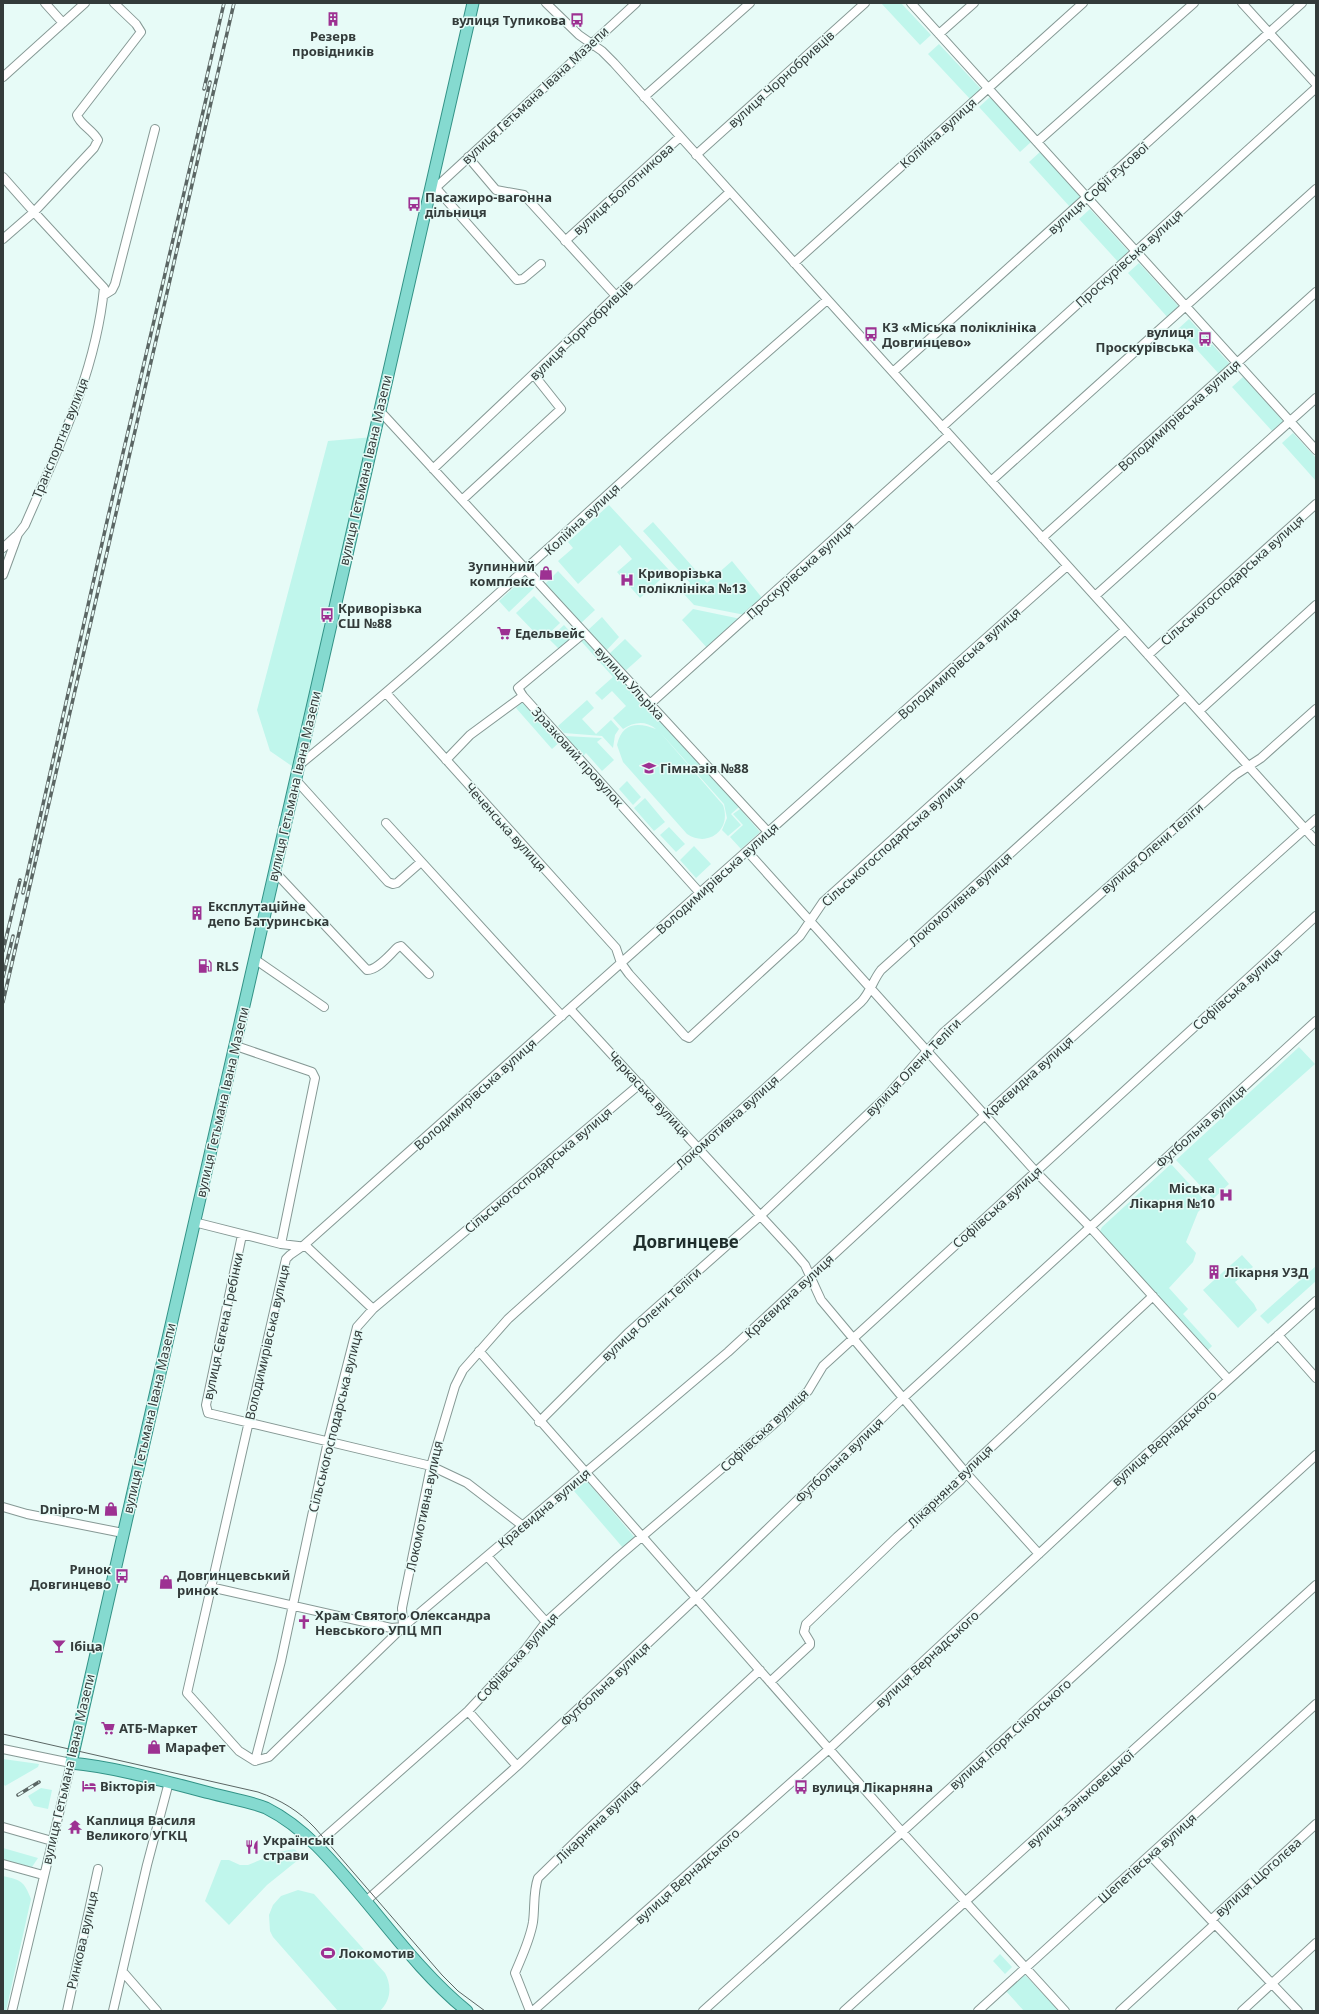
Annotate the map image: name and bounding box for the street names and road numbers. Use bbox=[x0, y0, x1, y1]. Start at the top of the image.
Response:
street label: вулиця Гетьмана Івана Мазепи bbox=[458, 22, 612, 168]
street label: вулиця Чорнобривців bbox=[724, 26, 838, 132]
street label: Колійна вулиця bbox=[896, 94, 980, 172]
street label: вулиця Софії Русової bbox=[1044, 137, 1153, 238]
street label: вулиця Болотникова bbox=[569, 139, 677, 239]
street label: Проскурівська вулиця bbox=[1071, 205, 1187, 311]
street label: вулиця Чорнобривців bbox=[525, 276, 637, 384]
street label: Володимирівська вулиця bbox=[1114, 355, 1244, 475]
street label: вулиця Гетьмана Івана Мазепи bbox=[334, 373, 396, 567]
street label: Транспортна вулиця bbox=[28, 375, 92, 501]
street label: Колійна вулиця bbox=[540, 479, 624, 559]
street label: Сільськогосподарська вулиця bbox=[1156, 511, 1308, 649]
street label: Проскурівська вулиця bbox=[742, 517, 858, 623]
street label: Володимирівська вулиця bbox=[894, 603, 1024, 723]
street label: вулиця Ульріха bbox=[591, 642, 669, 724]
street label: вулиця Гетьмана Івана Мазепи bbox=[263, 689, 325, 883]
street label: Зразковий провулок bbox=[528, 703, 628, 811]
street label: Сільськогосподарська вулиця bbox=[817, 772, 969, 910]
street label: Чеченська вулиця bbox=[461, 779, 551, 875]
street label: вулиця Олени Теліги bbox=[1097, 798, 1207, 898]
street label: Володимирівська вулиця bbox=[652, 818, 782, 938]
street label: Локомотивна вулиця bbox=[905, 848, 1015, 950]
street label: Софіївська вулиця bbox=[1188, 944, 1286, 1034]
street label: вулиця Гетьмана Івана Мазепи bbox=[191, 1005, 253, 1199]
street label: вулиця Олени Теліги bbox=[861, 1014, 965, 1120]
street label: Краєвидна вулиця bbox=[979, 1032, 1077, 1122]
street label: Володимирівська вулиця bbox=[410, 1034, 540, 1154]
street label: Черкаська вулиця bbox=[604, 1047, 694, 1141]
street label: Локомотивна вулиця bbox=[672, 1071, 782, 1173]
street label: Футбольна вулиця bbox=[1152, 1080, 1250, 1172]
street label: Сільськогосподарська вулиця bbox=[460, 1103, 616, 1237]
street label: Софіївська вулиця bbox=[948, 1162, 1046, 1252]
street label: Краєвидна вулиця bbox=[740, 1250, 838, 1342]
street label: вулиця Євгена Гребінки bbox=[199, 1251, 247, 1401]
street label: Володимирівська вулиця bbox=[240, 1262, 294, 1422]
street label: вулиця Олени Теліги bbox=[597, 1263, 705, 1365]
street label: вулиця Гетьмана Івана Мазепи bbox=[118, 1321, 180, 1515]
street label: Сільськогосподарська вулиця bbox=[304, 1328, 366, 1514]
street label: Софіївська вулиця bbox=[716, 1384, 812, 1476]
street label: вулиця Вернадського bbox=[1108, 1386, 1221, 1490]
street label: Футбольна вулиця bbox=[791, 1413, 887, 1507]
street label: Локомотивна вулиця bbox=[401, 1439, 447, 1573]
street label: Лікарняна вулиця bbox=[903, 1440, 997, 1532]
street label: Краєвидна вулиця bbox=[494, 1464, 594, 1552]
street label: вулиця Вернадського bbox=[871, 1606, 983, 1712]
street label: Софіївська вулиця bbox=[472, 1608, 562, 1706]
street label: Футбольна вулиця bbox=[556, 1638, 654, 1730]
street label: вулиця Гетьмана Івана Мазепи bbox=[37, 1672, 99, 1866]
street label: вулиця Ігоря Сікорського bbox=[945, 1674, 1075, 1794]
street label: вулиця Заньковецької bbox=[1022, 1745, 1138, 1852]
street label: Лікарняна вулиця bbox=[551, 1775, 645, 1867]
street label: Шепетівська вулиця bbox=[1094, 1809, 1200, 1907]
street label: вулиця Вернадського bbox=[631, 1824, 744, 1928]
street label: вулиця Щоголєва bbox=[1211, 1833, 1305, 1921]
street label: Ринкова вулиця bbox=[62, 1889, 102, 1991]

